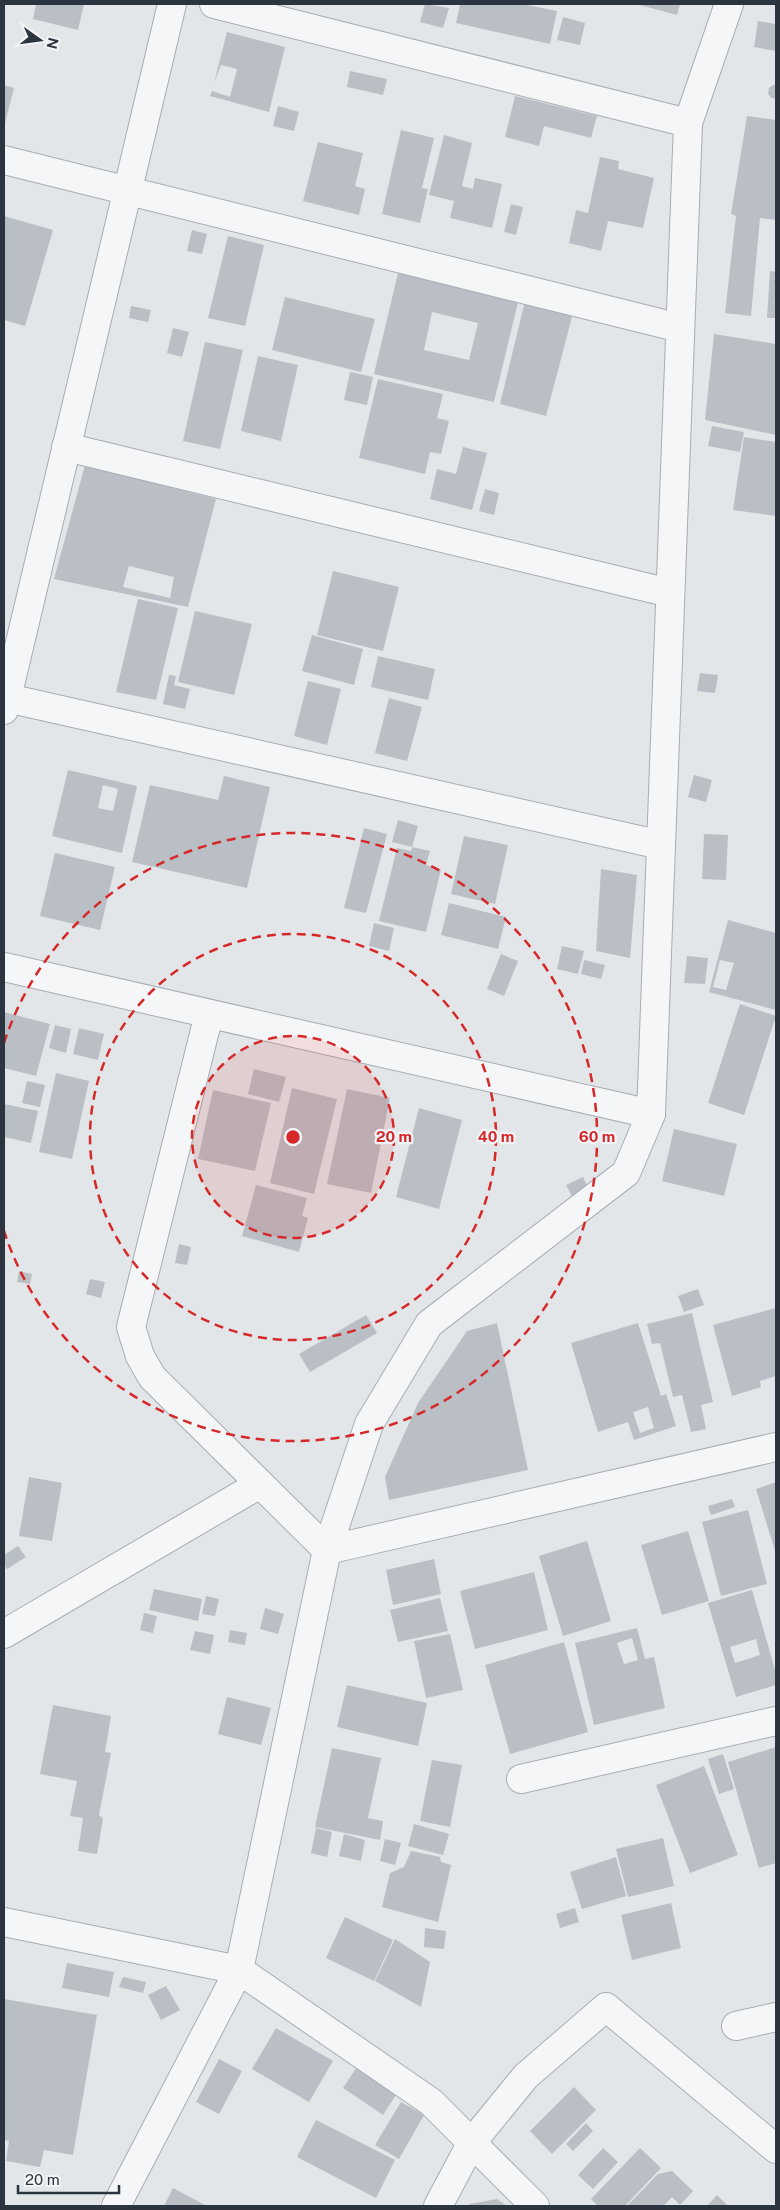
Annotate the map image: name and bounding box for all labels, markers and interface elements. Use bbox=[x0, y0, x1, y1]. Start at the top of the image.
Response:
north arrow bbox=[15, 15, 65, 65]
text: N bbox=[44, 36, 62, 50]
centre of rings bbox=[284, 1128, 302, 1146]
text: 20 m bbox=[376, 1128, 412, 1145]
text: 40 m bbox=[478, 1128, 514, 1145]
text: 60 m bbox=[579, 1128, 615, 1145]
scale bar bbox=[18, 2162, 119, 2194]
text: 20 m bbox=[25, 2171, 60, 2188]

